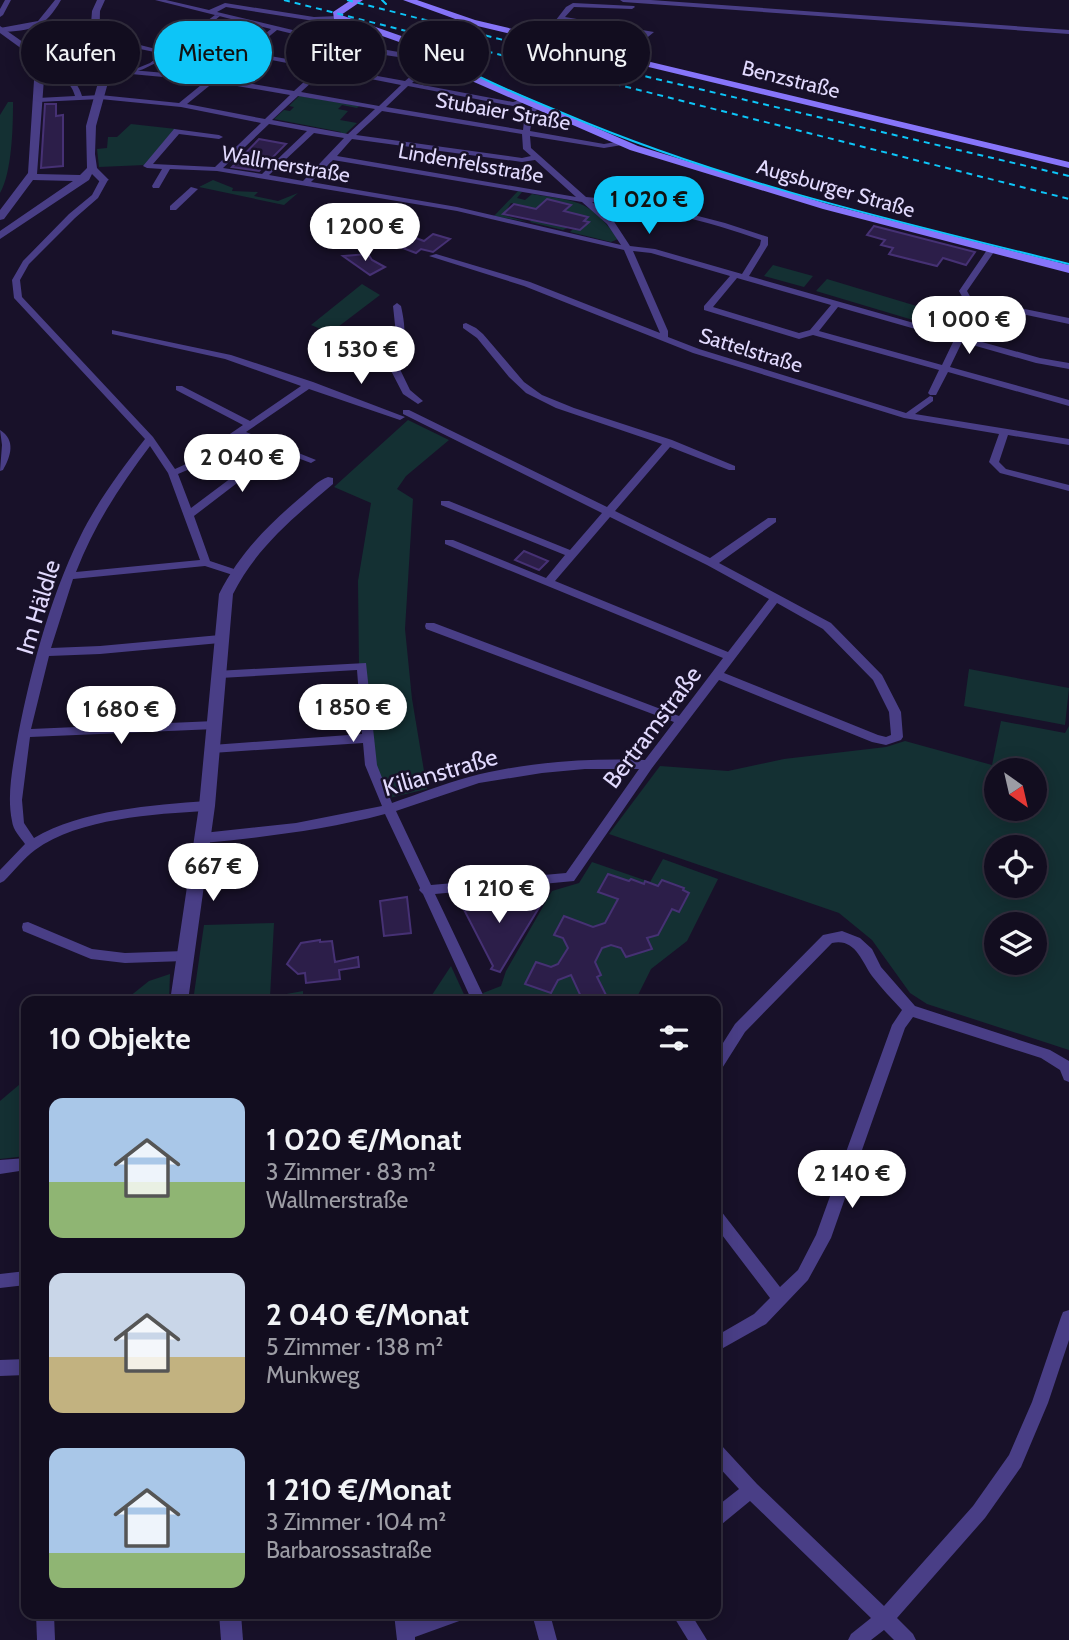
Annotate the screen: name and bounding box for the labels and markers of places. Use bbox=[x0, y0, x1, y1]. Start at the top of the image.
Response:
pin: 1 020 € bbox=[584, 176, 714, 236]
pin: 1 200 € bbox=[300, 204, 430, 263]
pin: 1 000 € bbox=[904, 296, 1034, 356]
pin: 1 530 € bbox=[296, 326, 426, 386]
pin: 2 040 € bbox=[177, 434, 307, 494]
pin: 1 850 € bbox=[288, 684, 418, 744]
pin: 1 680 € bbox=[56, 686, 186, 746]
pin: 667 € bbox=[164, 844, 262, 903]
pin: 1 210 € bbox=[434, 866, 564, 925]
pin: 2 140 € bbox=[787, 1150, 917, 1210]

